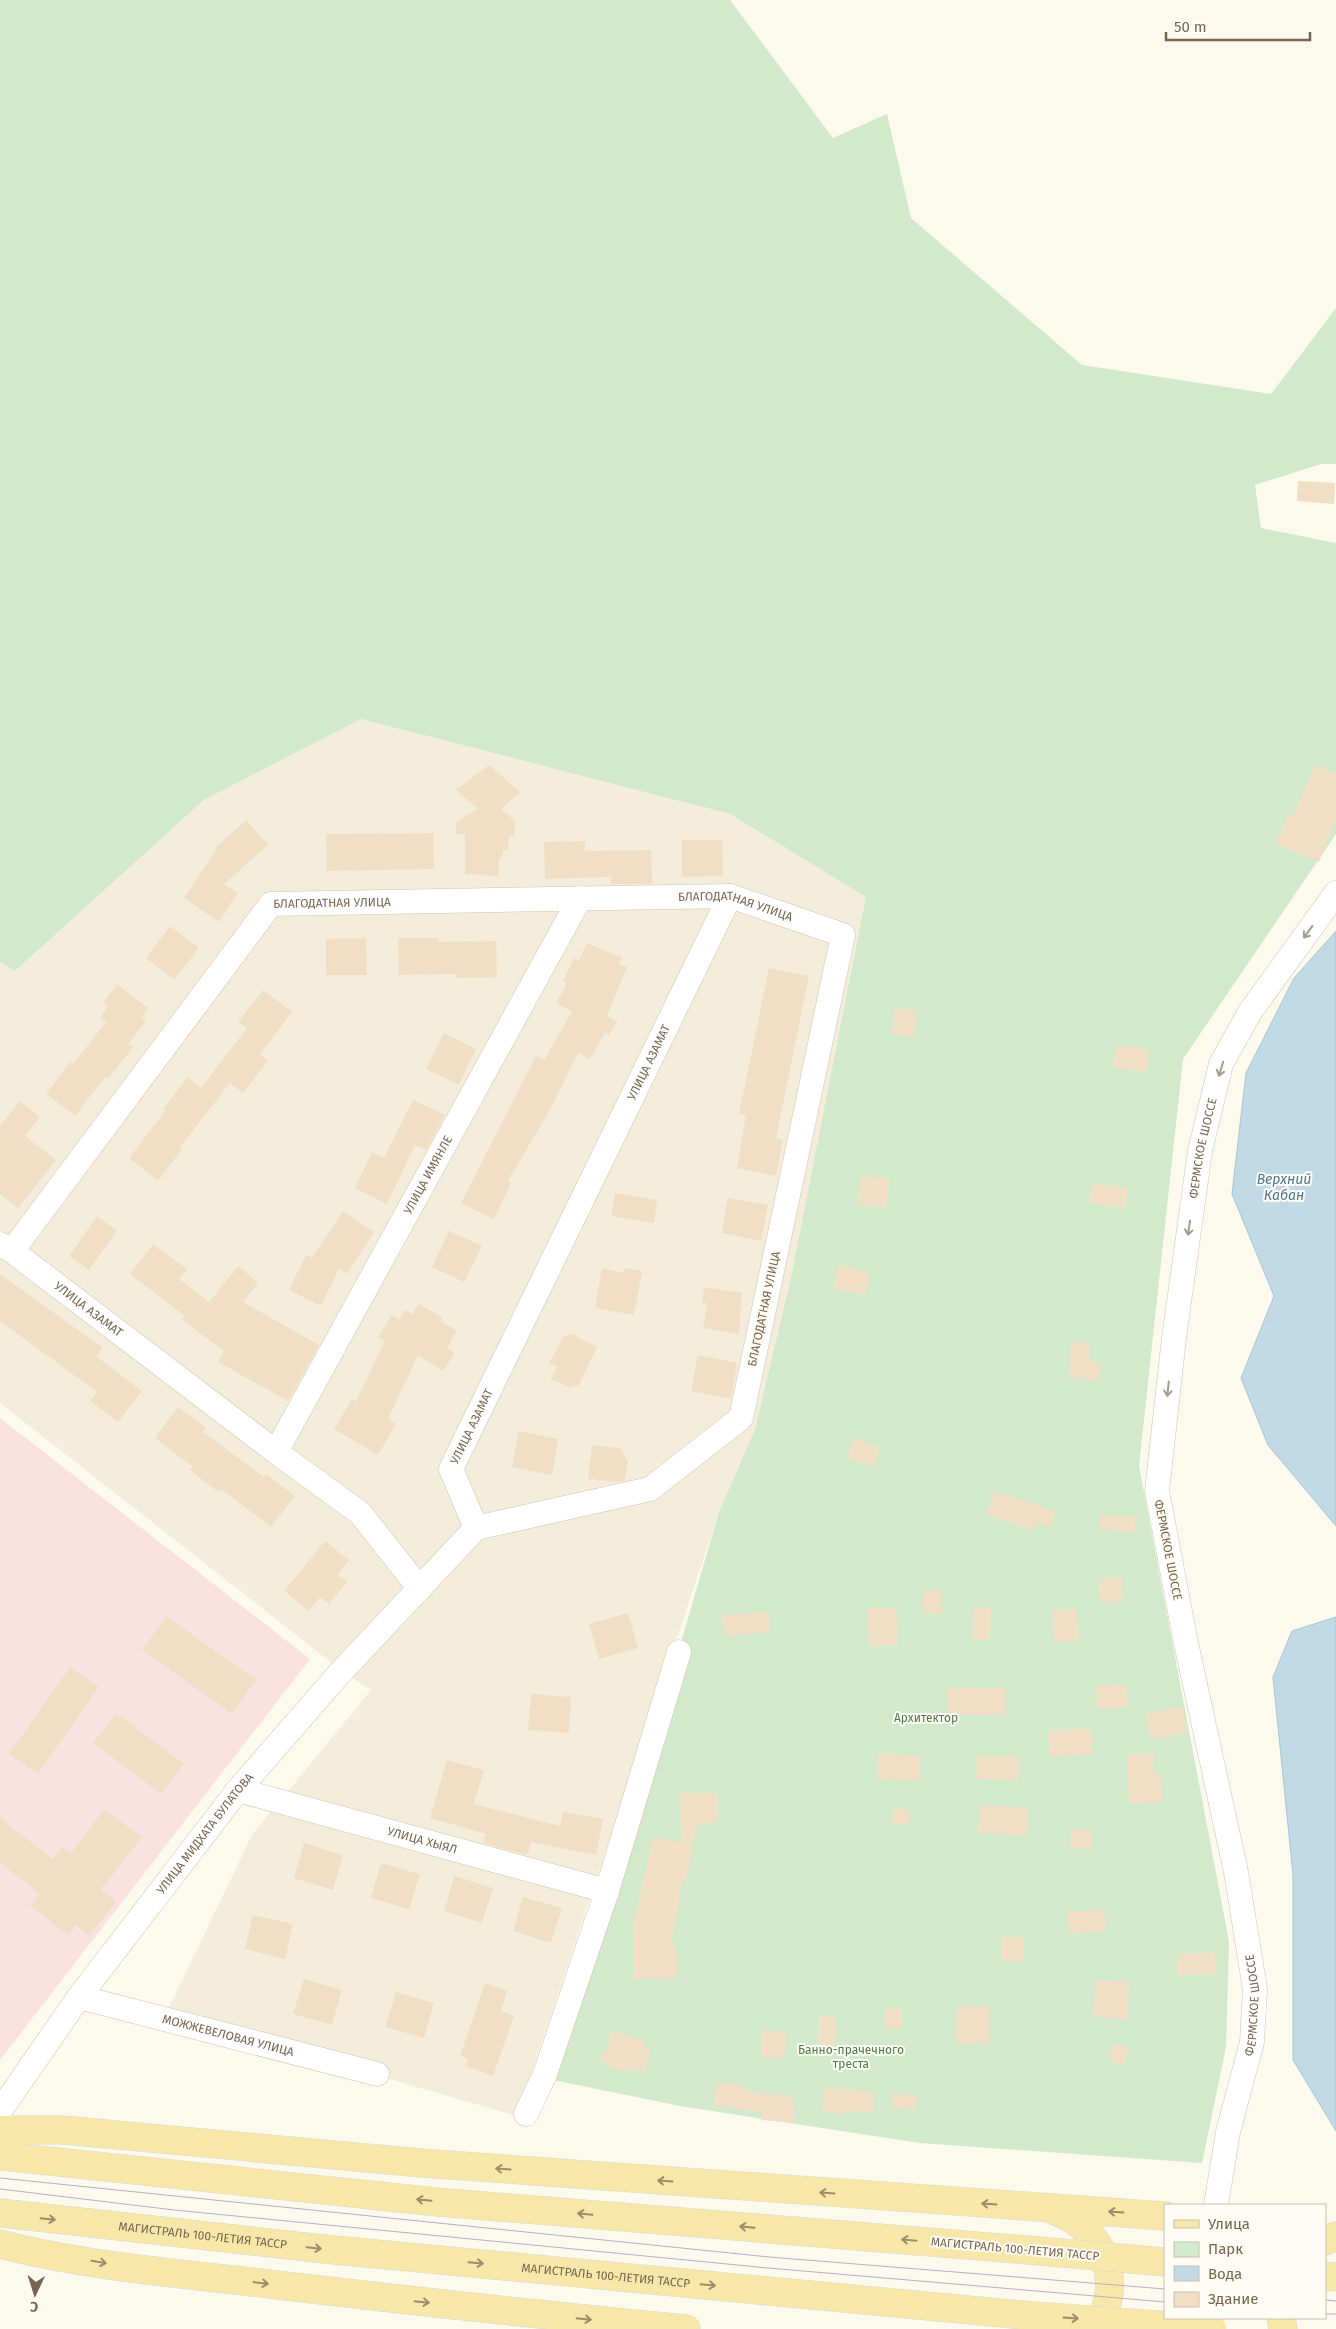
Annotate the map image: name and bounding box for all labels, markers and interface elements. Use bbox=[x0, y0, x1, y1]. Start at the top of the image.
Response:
scale bar bbox=[1166, 10, 1310, 42]
text: 50 m bbox=[1174, 18, 1207, 36]
street label: БЛАГОДАТНАЯ УЛИЦА bbox=[678, 889, 795, 924]
street label: БЛАГОДАТНАЯ УЛИЦА bbox=[273, 895, 391, 911]
one-way arrow bbox=[1302, 925, 1313, 938]
street label: УЛИЦА АЗАМАТ bbox=[625, 1022, 674, 1102]
one-way arrow bbox=[1215, 1060, 1225, 1076]
street label: ФЕРМСКОЕ ШОССЕ bbox=[1186, 1096, 1220, 1199]
street label: УЛИЦА ИМЯНЛЕ bbox=[401, 1133, 455, 1217]
water label: Верхний Кабан bbox=[1257, 1171, 1311, 1204]
one-way arrow bbox=[1184, 1219, 1194, 1235]
street label: БЛАГОДАТНАЯ УЛИЦА bbox=[745, 1250, 783, 1368]
street label: УЛИЦА АЗАМАТ bbox=[52, 1279, 126, 1340]
one-way arrow bbox=[1163, 1381, 1173, 1397]
street label: УЛИЦА АЗАМАТ bbox=[447, 1386, 496, 1467]
street label: ФЕРМСКОЕ ШОССЕ bbox=[1151, 1498, 1185, 1602]
park label: Архитектор bbox=[894, 1711, 958, 1725]
street label: УЛИЦА МИДХАТА БУЛАТОВА bbox=[154, 1770, 256, 1897]
street label: УЛИЦА ХЫЯЛ bbox=[386, 1824, 459, 1857]
street label: ФЕРМСКОЕ ШОССЕ bbox=[1242, 1953, 1263, 2058]
street label: МОЖЖЕВЕЛОВАЯ УЛИЦА bbox=[161, 2012, 295, 2059]
park label: Банно-прачечного треста bbox=[798, 2043, 904, 2071]
one-way arrow bbox=[495, 2164, 511, 2174]
one-way arrow bbox=[657, 2177, 673, 2186]
one-way arrow bbox=[819, 2189, 835, 2198]
one-way arrow bbox=[416, 2196, 432, 2205]
one-way arrow bbox=[981, 2200, 997, 2209]
legend bbox=[1164, 2204, 1326, 2319]
one-way arrow bbox=[1108, 2207, 1124, 2217]
one-way arrow bbox=[578, 2209, 594, 2219]
one-way arrow bbox=[40, 2214, 56, 2224]
text: Улица bbox=[1208, 2215, 1250, 2233]
street label: МАГИСТРАЛЬ 100-ЛЕТИЯ ТАССР bbox=[118, 2219, 288, 2252]
one-way arrow bbox=[740, 2222, 756, 2232]
one-way arrow bbox=[902, 2235, 918, 2245]
street label: МАГИСТРАЛЬ 100-ЛЕТИЯ ТАССР bbox=[930, 2235, 1100, 2263]
text: Парк bbox=[1208, 2240, 1243, 2258]
one-way arrow bbox=[306, 2243, 322, 2253]
one-way arrow bbox=[91, 2258, 107, 2268]
one-way arrow bbox=[468, 2259, 484, 2268]
street label: МАГИСТРАЛЬ 100-ЛЕТИЯ ТАССР bbox=[521, 2261, 691, 2291]
text: Вода bbox=[1208, 2265, 1242, 2283]
north arrow bbox=[10, 2269, 60, 2319]
one-way arrow bbox=[252, 2278, 268, 2288]
one-way arrow bbox=[699, 2280, 715, 2290]
text: Здание bbox=[1208, 2290, 1258, 2308]
one-way arrow bbox=[414, 2297, 430, 2307]
text: С bbox=[30, 2298, 39, 2315]
one-way arrow bbox=[575, 2314, 591, 2324]
one-way arrow bbox=[1062, 2314, 1078, 2323]

